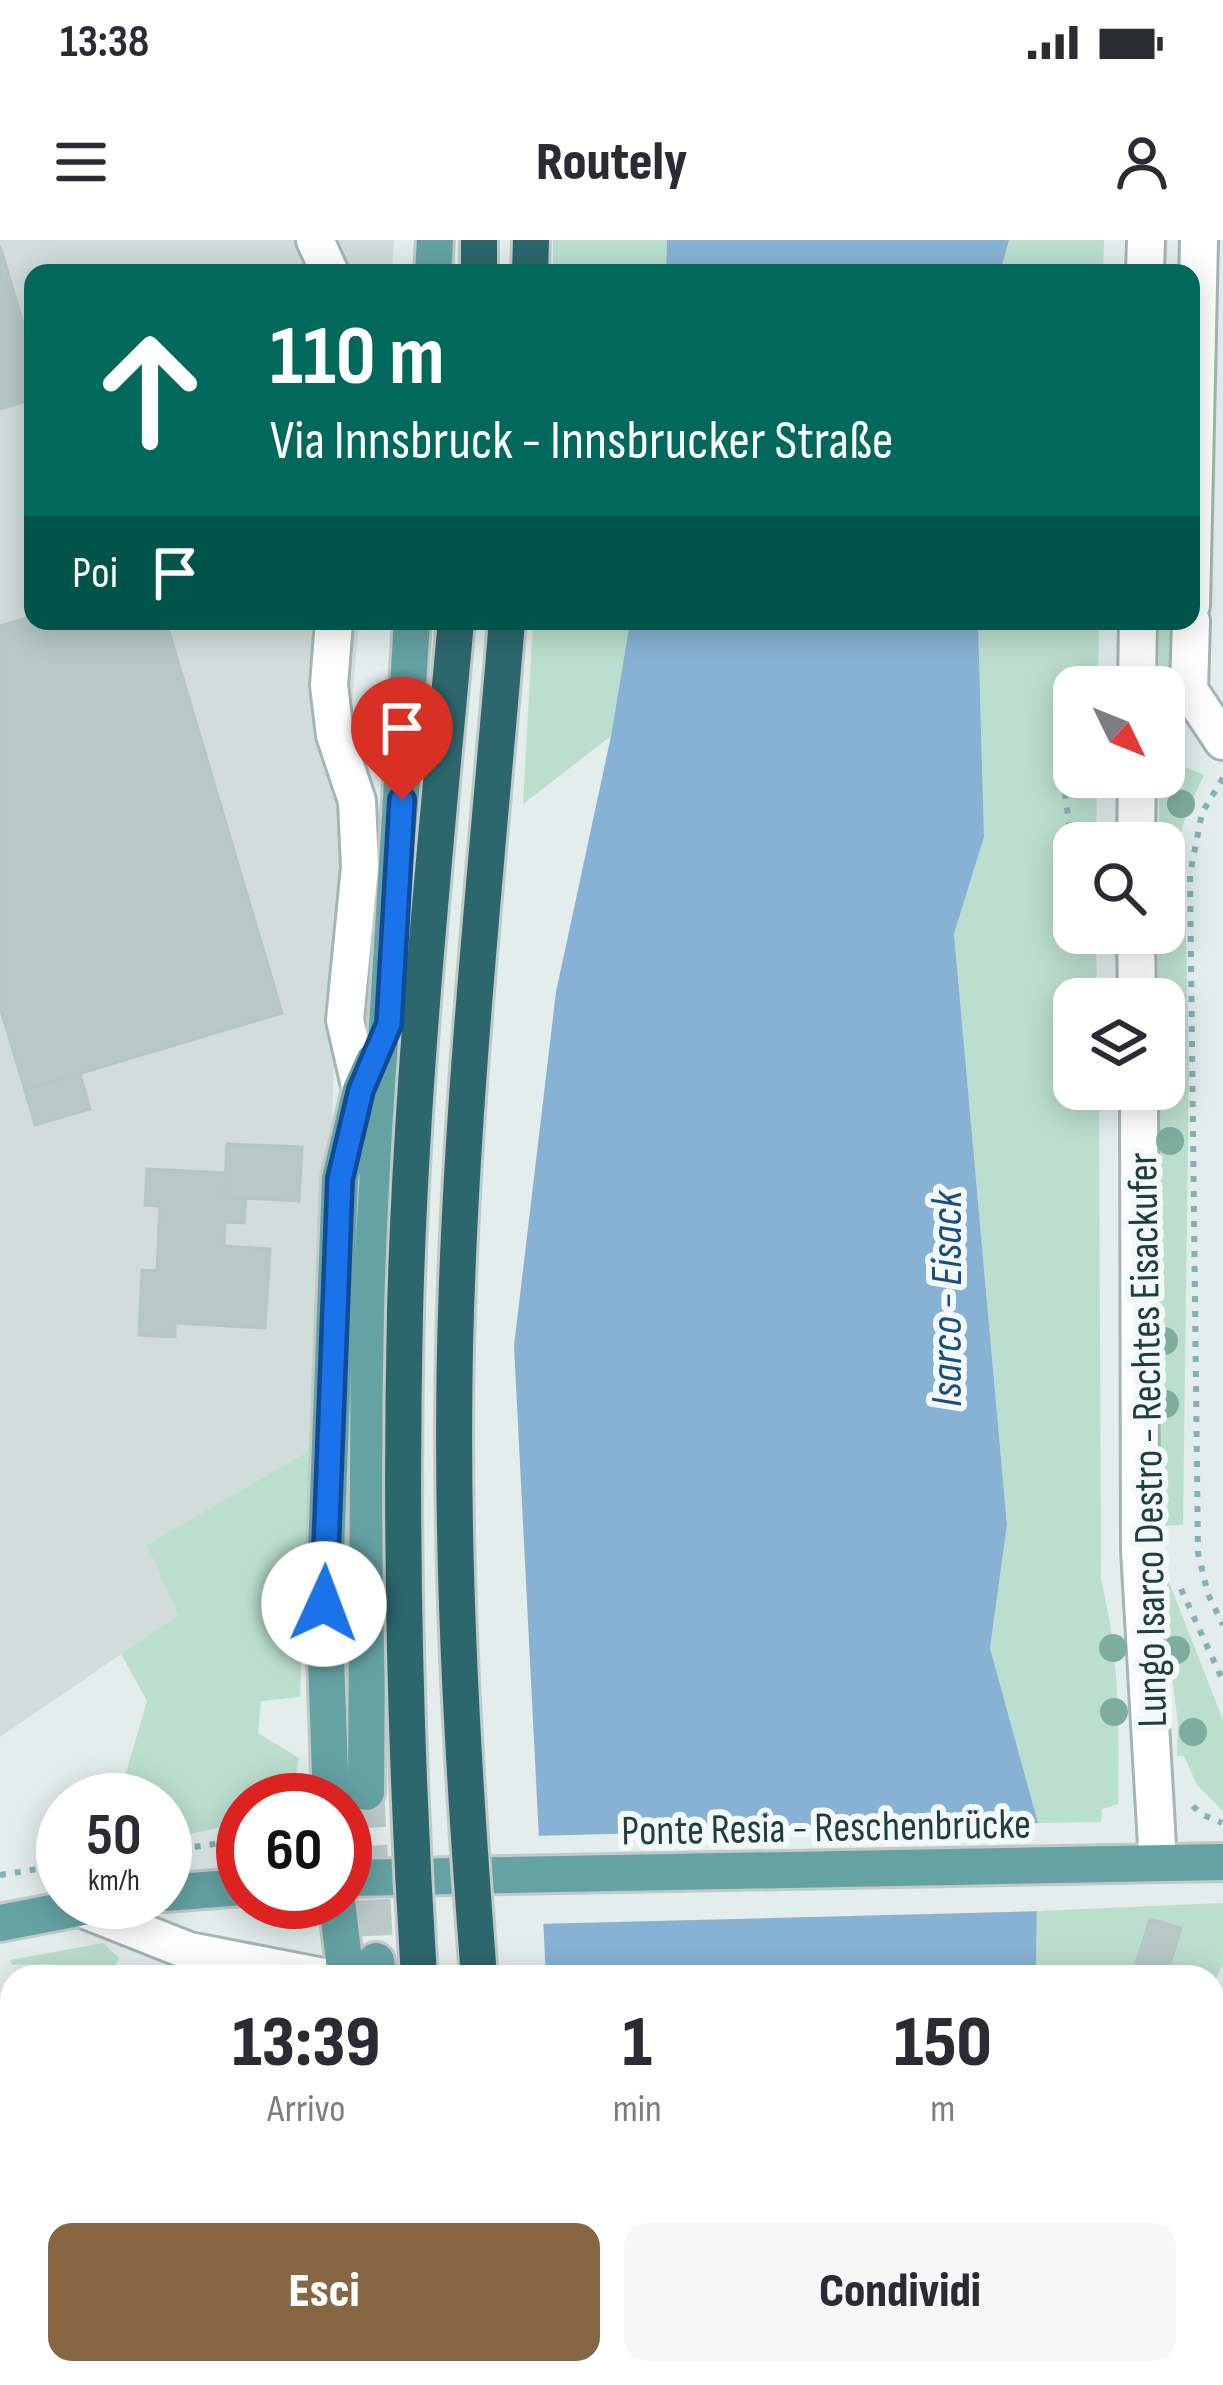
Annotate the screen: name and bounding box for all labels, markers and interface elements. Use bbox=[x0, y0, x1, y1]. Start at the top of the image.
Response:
text: 13:38 bbox=[60, 15, 149, 70]
icon: menu bbox=[48, 129, 114, 195]
icon: person bbox=[1109, 129, 1175, 195]
text: Routely bbox=[536, 130, 687, 195]
text: 110 m bbox=[270, 307, 445, 408]
icon: ahead bbox=[72, 312, 228, 468]
text: Via Innsbruck - Innsbrucker Straße bbox=[270, 409, 894, 474]
icon: arrive bbox=[142, 540, 208, 606]
text: Poi bbox=[72, 546, 118, 601]
north arrow bbox=[1053, 666, 1185, 798]
map controls bbox=[1053, 666, 1185, 1110]
pin bbox=[351, 677, 453, 800]
icon: arrive bbox=[369, 695, 435, 761]
button: search bbox=[1053, 822, 1185, 954]
button: layers bbox=[1053, 978, 1185, 1110]
street label: Lungo Isarco Destro - Rechtes Eisackufer bbox=[1118, 1152, 1179, 1728]
water label: Isarco - Eisack bbox=[920, 1190, 975, 1407]
position arrow bbox=[261, 1541, 387, 1667]
speed limit sign: 60 bbox=[216, 1773, 372, 1929]
street label: Ponte Resia - Reschenbrücke bbox=[621, 1799, 1031, 1858]
text: 50 bbox=[87, 1800, 141, 1872]
text: km/h bbox=[88, 1863, 140, 1899]
text: 13:39 bbox=[232, 2000, 380, 2087]
text: 1 bbox=[622, 2000, 652, 2087]
text: 150 bbox=[894, 2000, 992, 2087]
text: Arrivo bbox=[267, 2086, 345, 2133]
text: min bbox=[613, 2086, 662, 2133]
text: m bbox=[930, 2086, 955, 2133]
button: Esci bbox=[48, 2223, 600, 2361]
button: Condividi bbox=[624, 2223, 1176, 2361]

